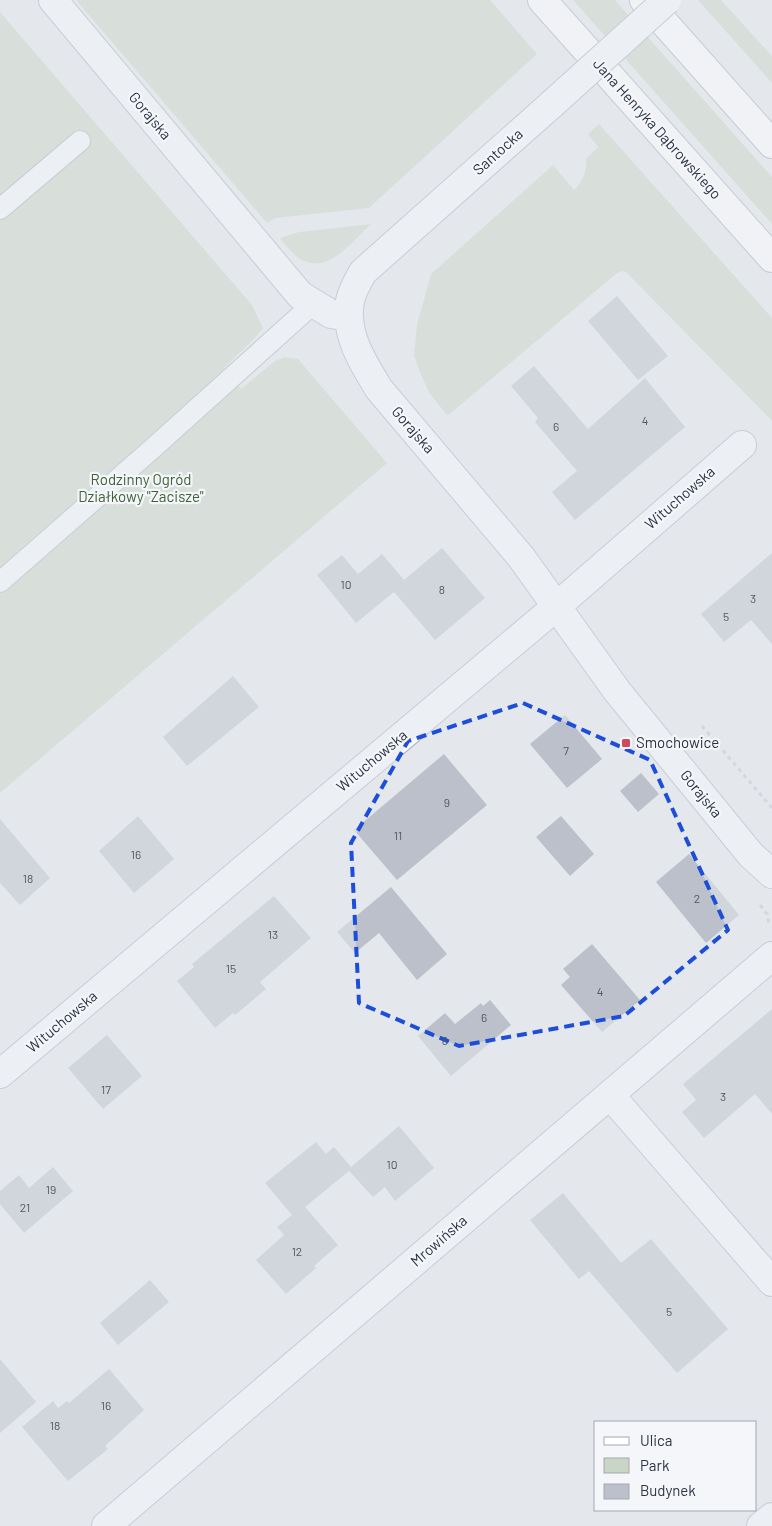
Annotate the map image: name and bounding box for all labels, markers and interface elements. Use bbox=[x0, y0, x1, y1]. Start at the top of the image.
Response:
street label: Jana Henryka Dąbrowskiego bbox=[590, 54, 726, 202]
street label: Gorajska bbox=[126, 88, 176, 143]
street label: Santocka bbox=[469, 124, 526, 178]
street label: Gorajska bbox=[388, 402, 439, 457]
house number: 4 bbox=[642, 413, 648, 427]
house number: 6 bbox=[553, 419, 559, 433]
street label: Wituchowska bbox=[641, 462, 718, 532]
park label: Rodzinny Ogród Działkowy "Zacisze" bbox=[78, 470, 204, 505]
house number: 10 bbox=[341, 577, 351, 591]
house number: 8 bbox=[439, 582, 445, 596]
house number: 3 bbox=[750, 591, 756, 605]
house number: 5 bbox=[723, 609, 729, 623]
street label: Wituchowska bbox=[332, 725, 410, 795]
place label: Smochowice bbox=[636, 733, 719, 751]
marker: Smochowice bbox=[620, 737, 632, 749]
house number: 7 bbox=[563, 743, 569, 757]
street label: Gorajska bbox=[677, 766, 727, 821]
house number: 9 bbox=[444, 795, 450, 809]
house number: 11 bbox=[394, 828, 402, 842]
house number: 16 bbox=[131, 847, 141, 861]
house number: 18 bbox=[23, 871, 33, 885]
house number: 2 bbox=[694, 891, 700, 905]
house number: 13 bbox=[268, 927, 278, 941]
house number: 15 bbox=[226, 961, 236, 975]
house number: 4 bbox=[597, 984, 603, 998]
street label: Wituchowska bbox=[22, 986, 100, 1056]
house number: 6 bbox=[481, 1010, 487, 1024]
house number: 8 bbox=[442, 1033, 448, 1047]
house number: 17 bbox=[101, 1082, 111, 1096]
house number: 3 bbox=[720, 1089, 726, 1103]
house number: 10 bbox=[387, 1157, 397, 1171]
house number: 19 bbox=[46, 1182, 56, 1196]
house number: 21 bbox=[20, 1200, 30, 1214]
street label: Mrowińska bbox=[406, 1211, 470, 1270]
house number: 12 bbox=[292, 1244, 302, 1258]
house number: 5 bbox=[666, 1304, 672, 1318]
house number: 16 bbox=[101, 1398, 111, 1412]
house number: 18 bbox=[50, 1418, 60, 1432]
legend bbox=[594, 1421, 757, 1511]
text: Ulica bbox=[640, 1431, 672, 1449]
text: Park bbox=[640, 1456, 670, 1474]
text: Budynek bbox=[640, 1481, 696, 1499]

